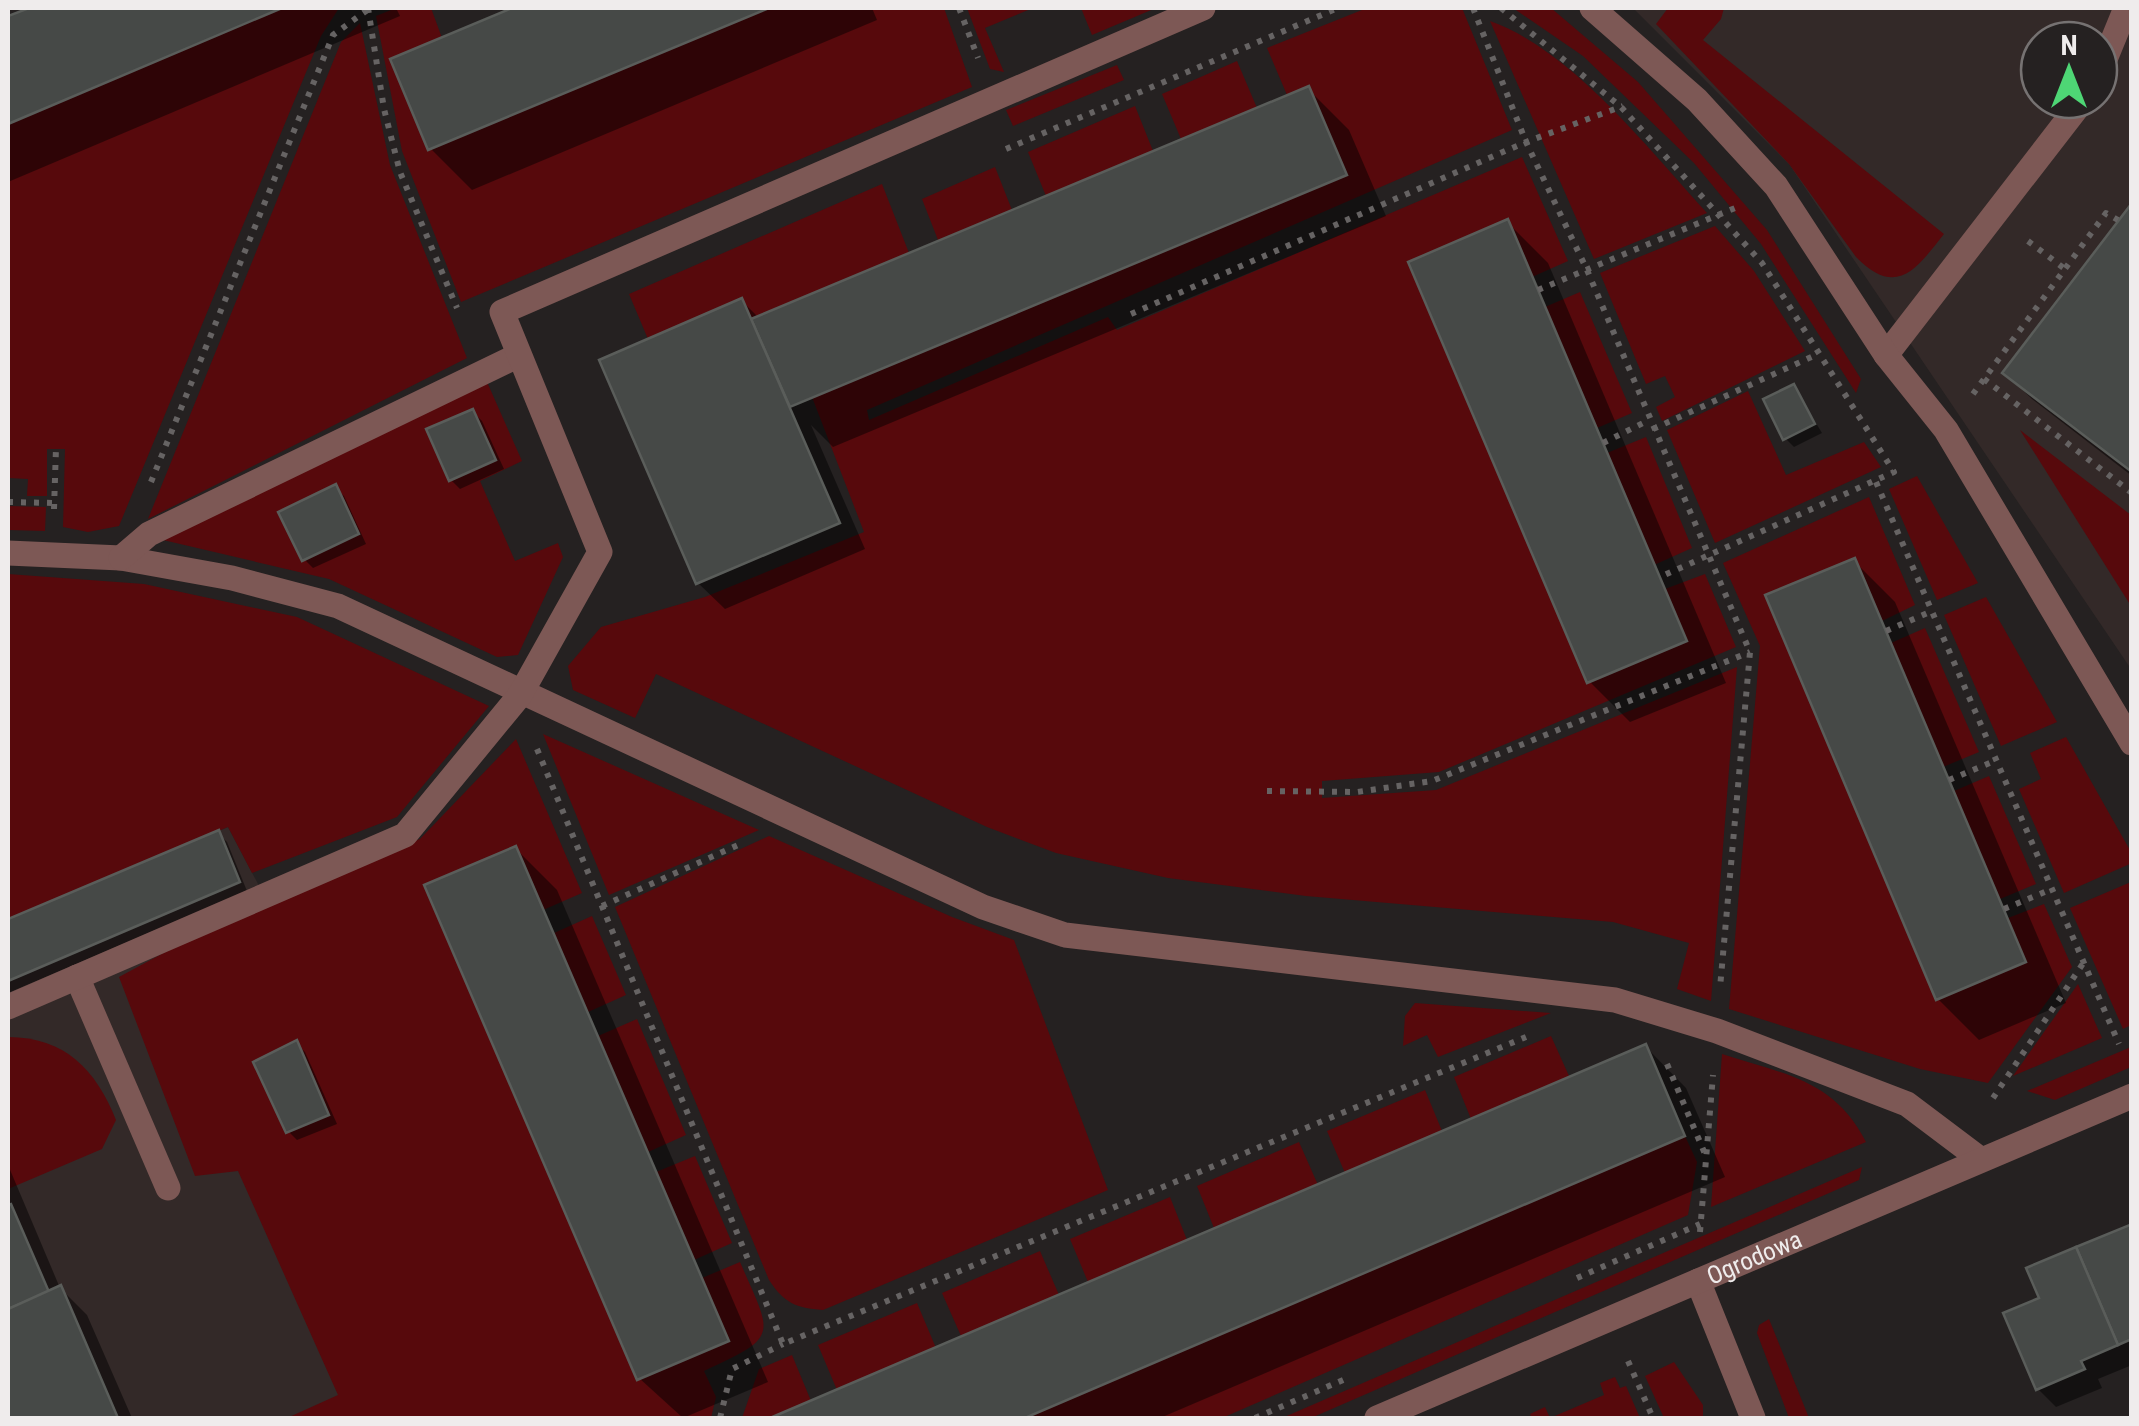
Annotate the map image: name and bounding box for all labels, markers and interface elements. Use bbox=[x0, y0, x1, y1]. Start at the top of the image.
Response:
north arrow bbox=[2019, 20, 2119, 120]
text: N bbox=[2060, 29, 2078, 62]
street label: Ogrodowa bbox=[1702, 1224, 1806, 1290]

